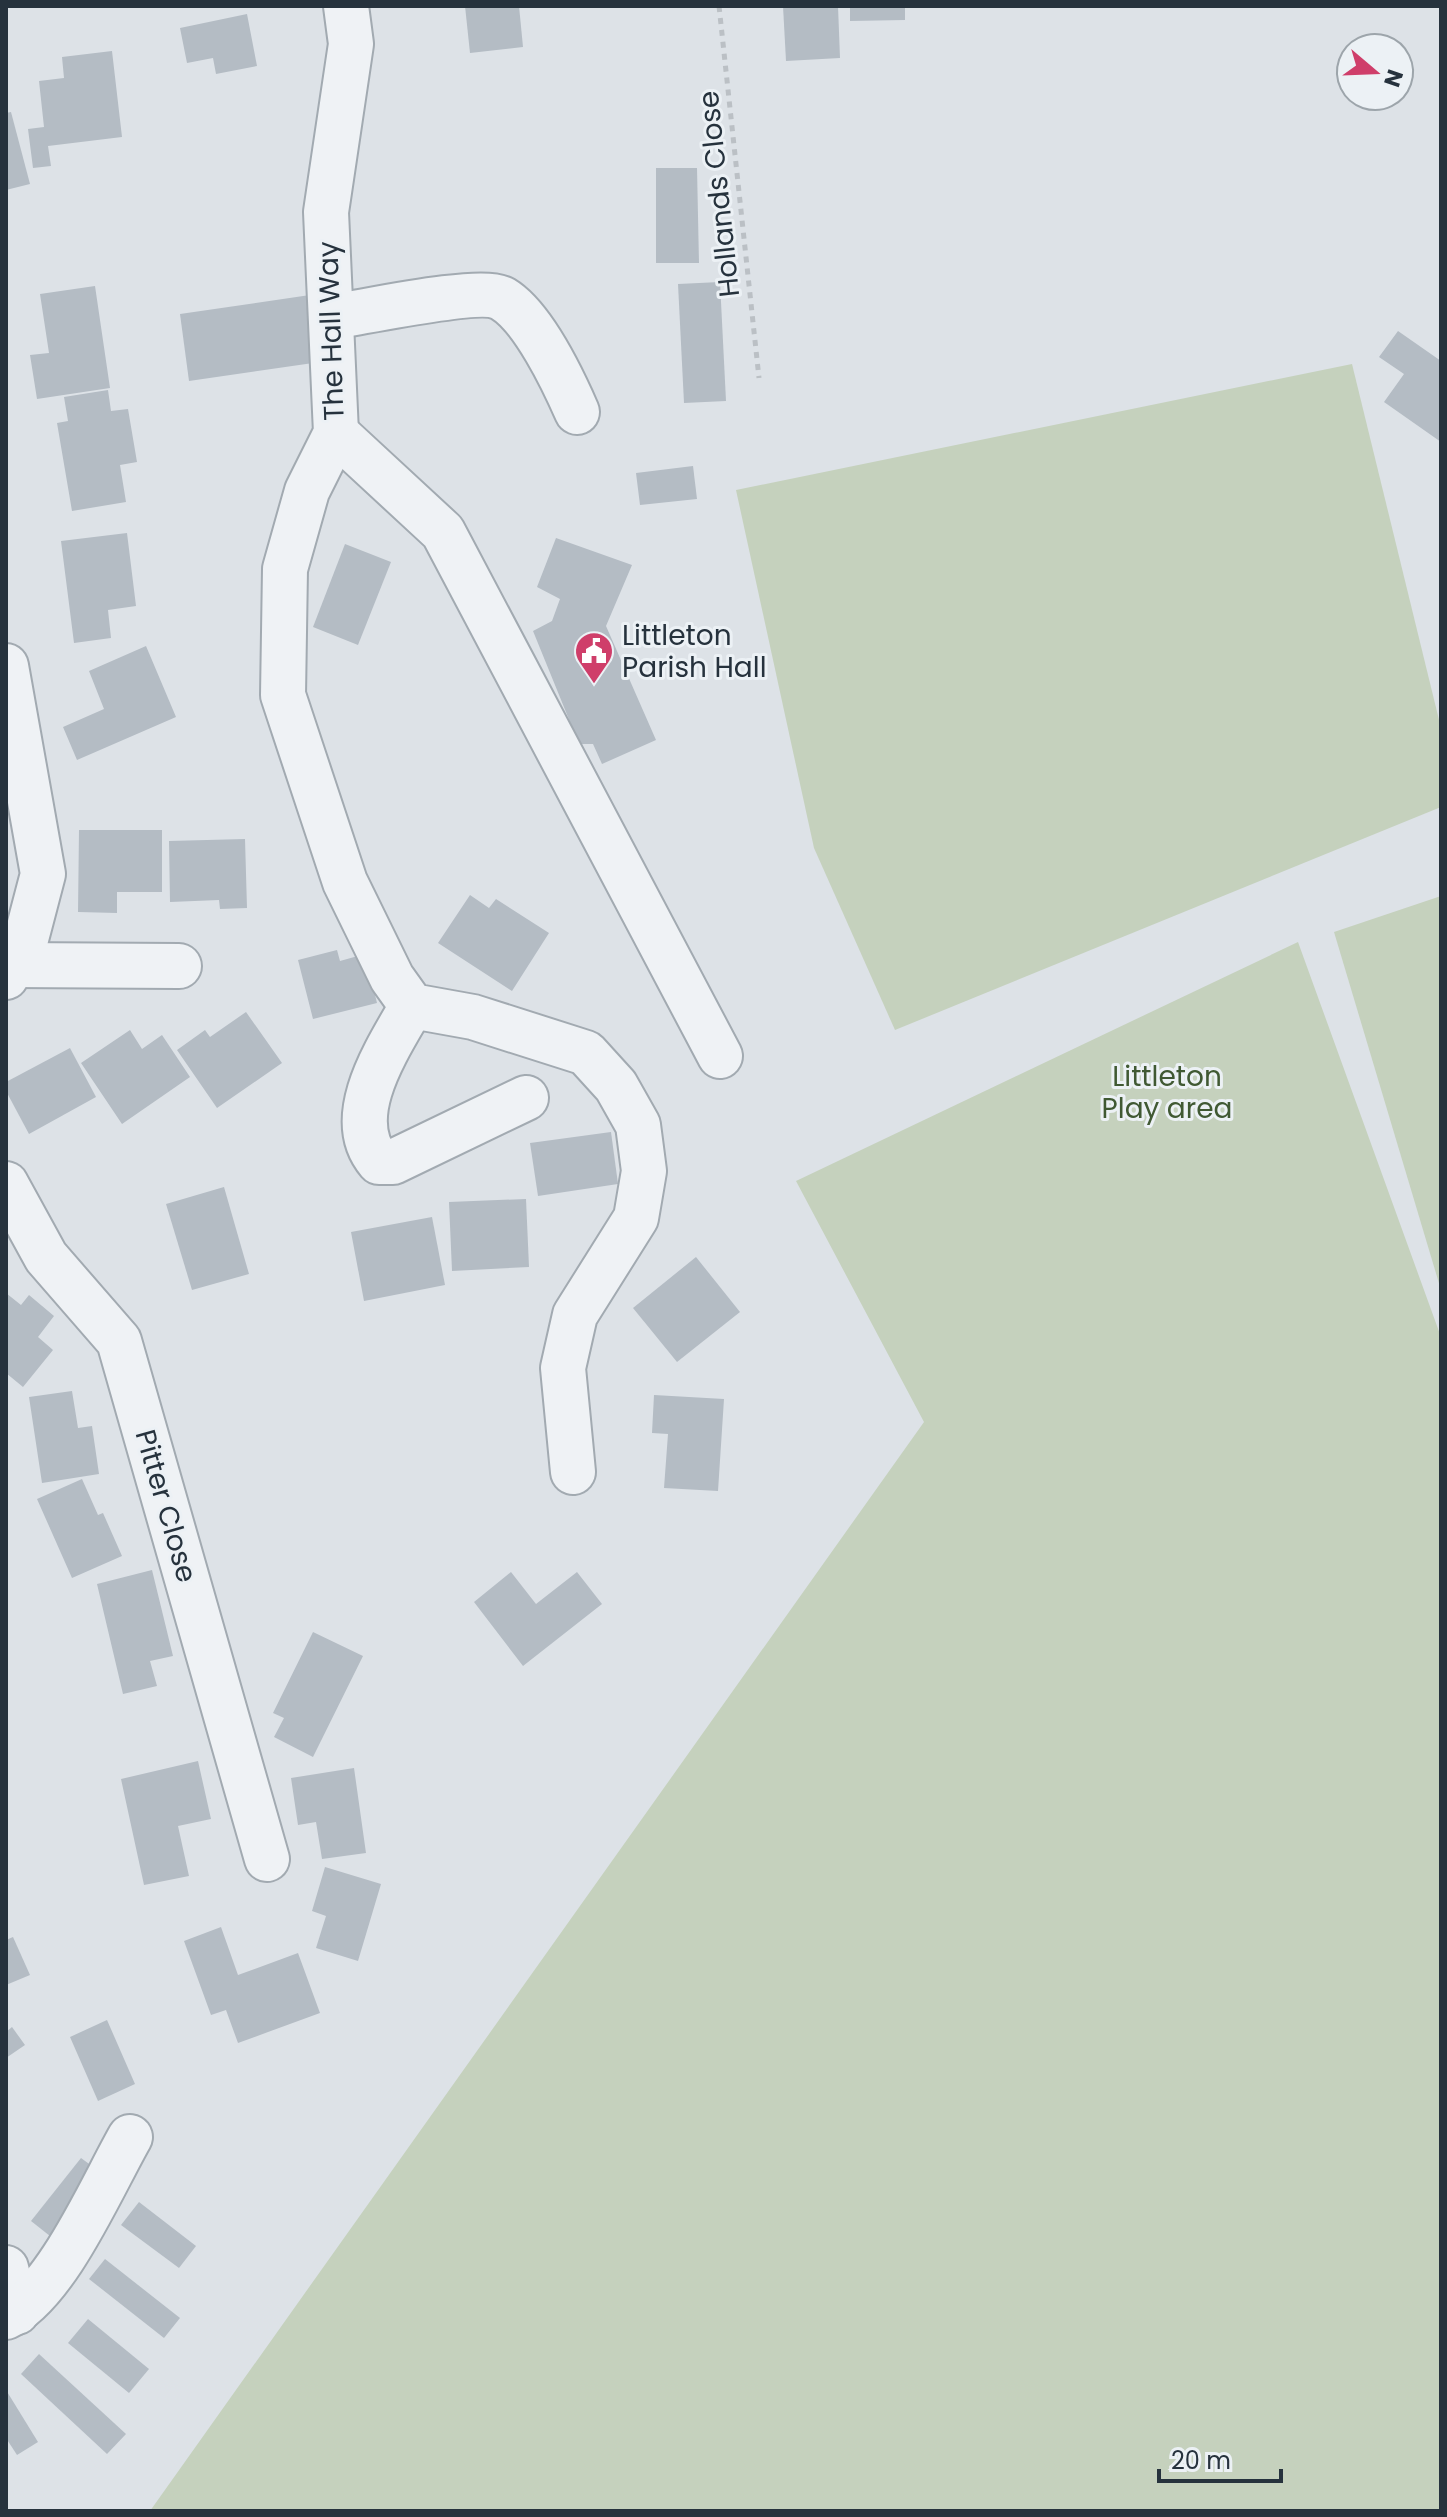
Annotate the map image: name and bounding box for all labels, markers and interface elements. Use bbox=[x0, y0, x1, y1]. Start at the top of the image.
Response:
north arrow bbox=[1335, 32, 1415, 112]
text: N bbox=[1376, 65, 1411, 91]
street label: Hollands Close bbox=[689, 89, 749, 299]
street label: The Hall Way bbox=[308, 240, 354, 421]
place label: Littleton Parish Hall bbox=[622, 616, 767, 687]
public building icon: Littleton Parish Hall bbox=[573, 630, 615, 685]
park label: Littleton Play area bbox=[1102, 1057, 1232, 1128]
street label: Pitter Close bbox=[126, 1425, 206, 1587]
scale bar bbox=[1159, 2433, 1281, 2483]
text: 20 m bbox=[1171, 2444, 1231, 2477]

